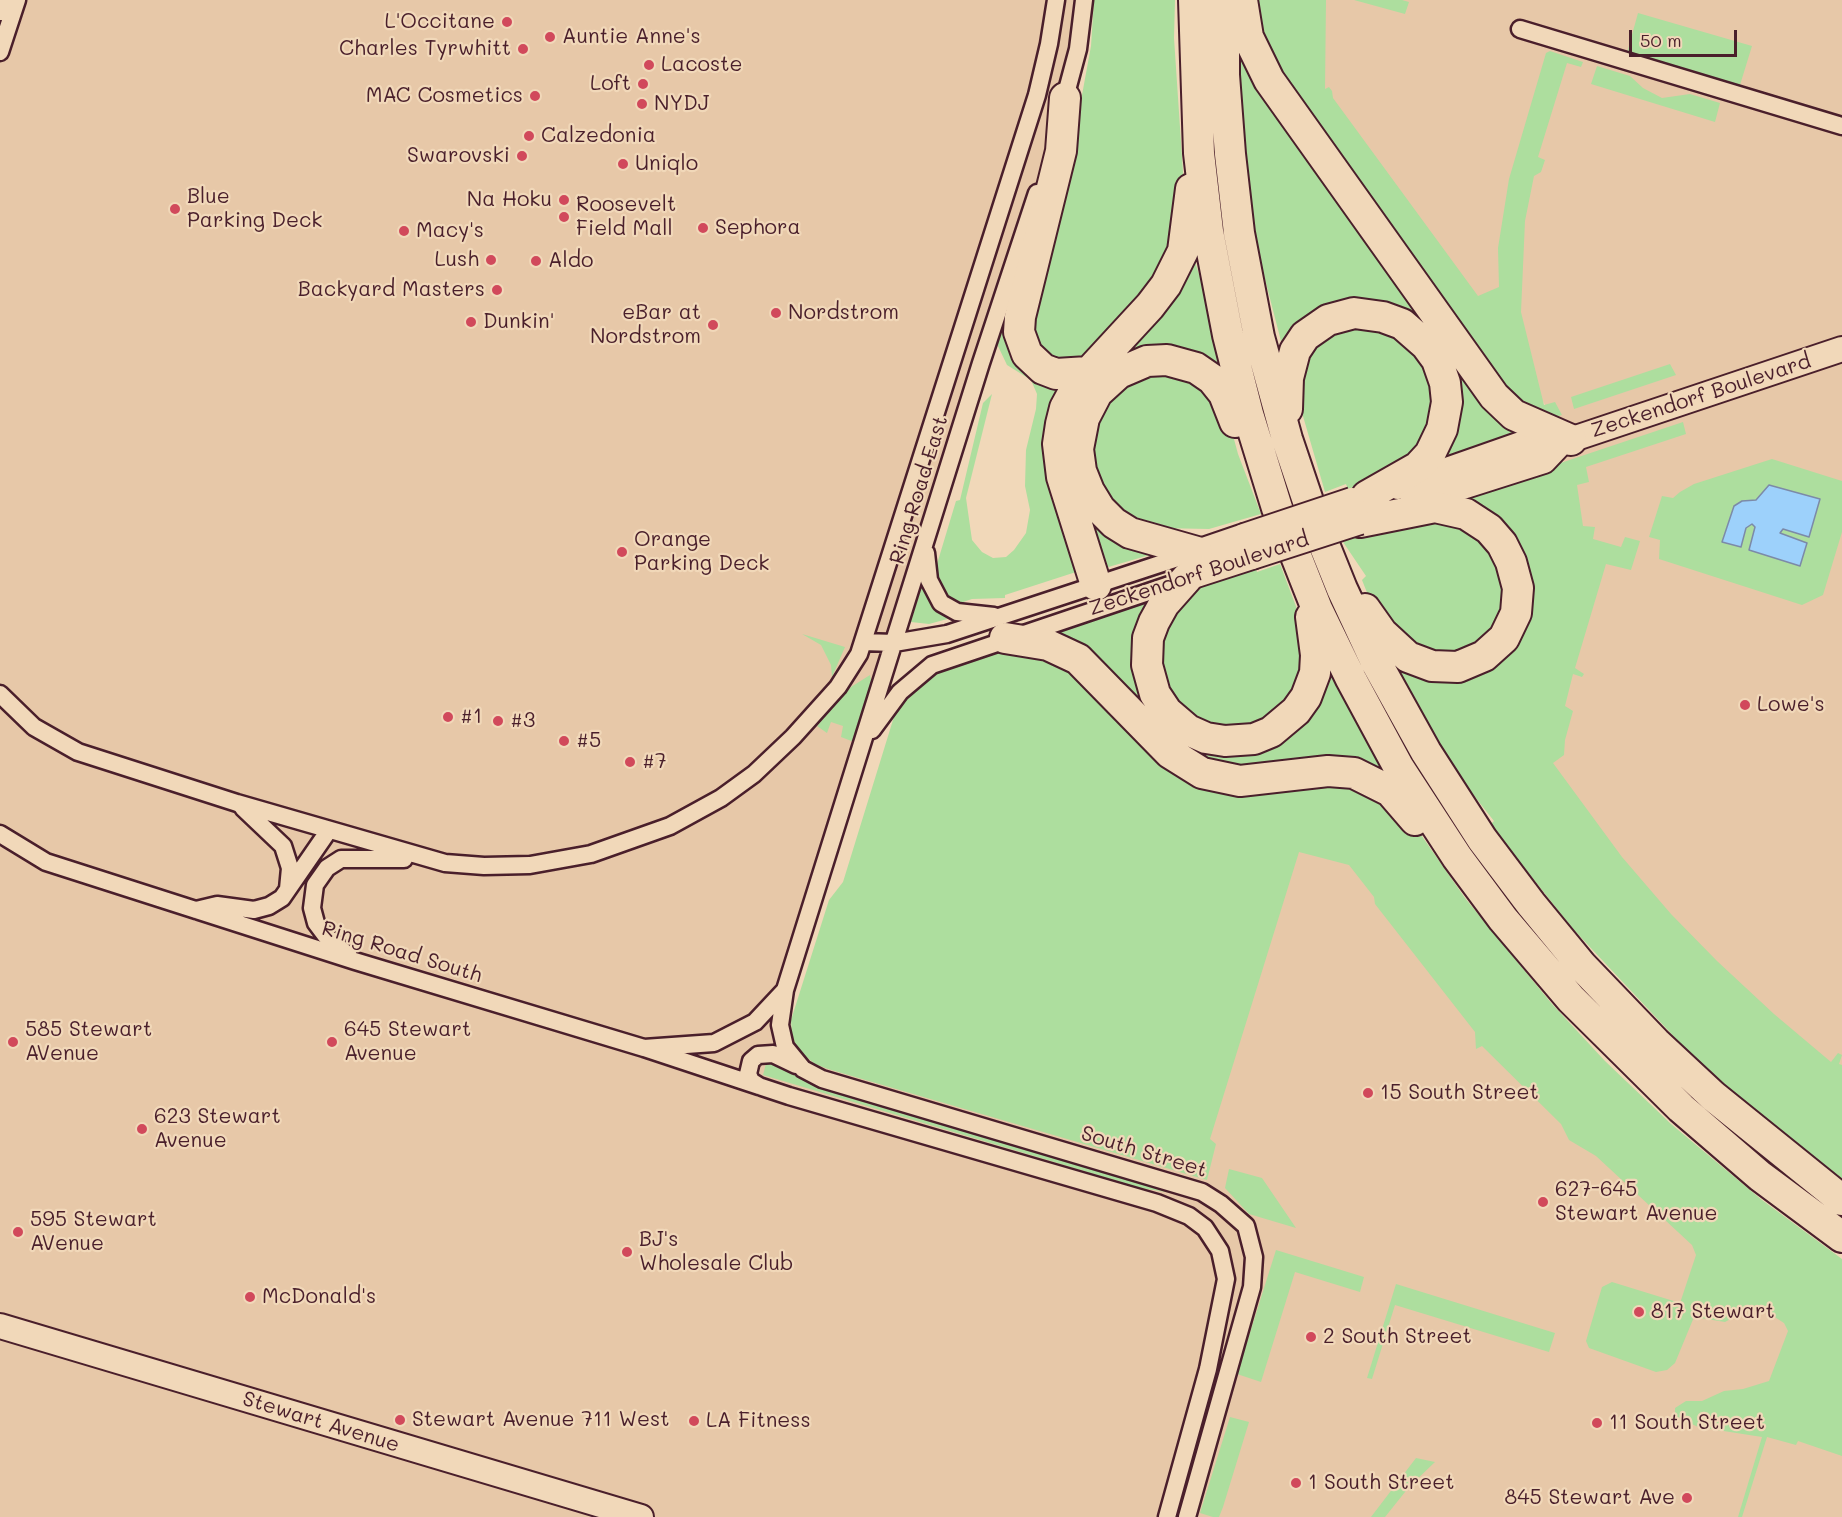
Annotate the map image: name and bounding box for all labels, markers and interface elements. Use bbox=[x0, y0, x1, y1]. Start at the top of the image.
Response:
place label: L'Occitane bbox=[385, 9, 495, 35]
marker: L'Occitane bbox=[500, 15, 514, 29]
scale bar bbox=[1632, 18, 1740, 56]
place label: Auntie Anne's bbox=[562, 24, 701, 50]
text: 50 m bbox=[1640, 28, 1682, 52]
marker: Auntie Anne's bbox=[543, 30, 557, 44]
place label: Charles Tyrwhitt bbox=[339, 36, 511, 62]
marker: Charles Tyrwhitt bbox=[516, 42, 530, 56]
place label: Lacoste bbox=[661, 52, 742, 78]
marker: Lacoste bbox=[642, 58, 656, 72]
place label: Loft bbox=[590, 71, 631, 97]
marker: Loft bbox=[636, 77, 650, 91]
place label: MAC Cosmetics bbox=[366, 83, 523, 109]
marker: MAC Cosmetics bbox=[528, 89, 542, 103]
place label: NYDJ bbox=[654, 91, 709, 117]
marker: NYDJ bbox=[635, 97, 649, 111]
place label: Calzedonia bbox=[541, 123, 656, 149]
marker: Calzedonia bbox=[522, 129, 536, 143]
place label: Swarovski bbox=[407, 143, 510, 169]
marker: Swarovski bbox=[515, 149, 529, 163]
place label: Uniqlo bbox=[635, 151, 698, 177]
marker: Uniqlo bbox=[616, 157, 630, 171]
place label: Blue Parking Deck bbox=[187, 184, 322, 234]
place label: Na Hoku bbox=[467, 187, 552, 213]
place label: Roosevelt Field Mall bbox=[576, 192, 676, 242]
marker: Na Hoku bbox=[557, 193, 571, 207]
marker: Blue Parking Deck bbox=[168, 202, 182, 216]
marker: Roosevelt Field Mall bbox=[557, 210, 571, 224]
place label: Sephora bbox=[715, 215, 801, 241]
place label: Macy's bbox=[416, 218, 484, 244]
marker: Sephora bbox=[696, 221, 710, 235]
marker: Macy's bbox=[397, 224, 411, 238]
place label: Lush bbox=[434, 247, 479, 273]
place label: Aldo bbox=[548, 248, 594, 274]
marker: Lush bbox=[484, 253, 498, 267]
marker: Aldo bbox=[529, 254, 543, 268]
place label: Backyard Masters bbox=[298, 277, 485, 303]
marker: Backyard Masters bbox=[490, 283, 504, 297]
place label: eBar at Nordstrom bbox=[590, 300, 701, 350]
place label: Nordstrom bbox=[788, 300, 899, 326]
marker: Nordstrom bbox=[769, 306, 783, 320]
place label: Dunkin' bbox=[483, 309, 554, 335]
marker: Dunkin' bbox=[464, 315, 478, 329]
marker: eBar at Nordstrom bbox=[706, 318, 720, 332]
street label: Zeckendorf Boulevard bbox=[1588, 349, 1814, 443]
street label: Ring Road East bbox=[884, 413, 954, 567]
place label: Orange Parking Deck bbox=[634, 527, 769, 577]
street label: Zeckendorf Boulevard bbox=[1086, 527, 1312, 621]
marker: Orange Parking Deck bbox=[615, 545, 629, 559]
place label: Lowe's bbox=[1757, 692, 1825, 718]
marker: Lowe's bbox=[1738, 698, 1752, 712]
place label: #1 bbox=[460, 704, 482, 730]
place label: #3 bbox=[510, 708, 535, 734]
marker: #1 bbox=[441, 710, 455, 724]
marker: #3 bbox=[491, 714, 505, 728]
place label: #5 bbox=[576, 728, 601, 754]
marker: #5 bbox=[557, 734, 571, 748]
place label: #7 bbox=[642, 749, 667, 775]
marker: #7 bbox=[623, 755, 637, 769]
street label: Ring Road South bbox=[319, 916, 485, 988]
place label: 585 Stewart AVenue bbox=[25, 1017, 152, 1067]
place label: 645 Stewart Avenue bbox=[344, 1017, 471, 1067]
marker: 585 Stewart AVenue bbox=[6, 1035, 20, 1049]
marker: 645 Stewart Avenue bbox=[325, 1035, 339, 1049]
place label: 15 South Street bbox=[1380, 1080, 1539, 1106]
marker: 15 South Street bbox=[1361, 1086, 1375, 1100]
place label: 623 Stewart Avenue bbox=[154, 1104, 281, 1154]
street label: South Street bbox=[1078, 1121, 1210, 1183]
marker: 623 Stewart Avenue bbox=[135, 1122, 149, 1136]
place label: 627-645 Stewart Avenue bbox=[1555, 1177, 1718, 1227]
marker: 627-645 Stewart Avenue bbox=[1536, 1195, 1550, 1209]
place label: 595 Stewart AVenue bbox=[30, 1207, 157, 1257]
marker: 595 Stewart AVenue bbox=[11, 1225, 25, 1239]
place label: BJ's Wholesale Club bbox=[639, 1227, 793, 1277]
marker: BJ's Wholesale Club bbox=[620, 1245, 634, 1259]
place label: McDonald's bbox=[262, 1284, 376, 1310]
marker: McDonald's bbox=[243, 1290, 257, 1304]
place label: 817 Stewart bbox=[1651, 1299, 1775, 1325]
marker: 817 Stewart bbox=[1632, 1305, 1646, 1319]
place label: 2 South Street bbox=[1323, 1324, 1472, 1350]
marker: 2 South Street bbox=[1304, 1330, 1318, 1344]
street label: Stewart Avenue bbox=[240, 1386, 402, 1458]
place label: Stewart Avenue 711 West bbox=[412, 1407, 669, 1433]
place label: LA Fitness bbox=[706, 1408, 811, 1434]
place label: 11 South Street bbox=[1609, 1410, 1765, 1436]
marker: Stewart Avenue 711 West bbox=[393, 1413, 407, 1427]
marker: LA Fitness bbox=[687, 1414, 701, 1428]
marker: 11 South Street bbox=[1590, 1416, 1604, 1430]
place label: 1 South Street bbox=[1308, 1470, 1455, 1496]
marker: 1 South Street bbox=[1289, 1476, 1303, 1490]
place label: 845 Stewart Ave bbox=[1505, 1485, 1675, 1511]
marker: 845 Stewart Ave bbox=[1680, 1491, 1694, 1505]

